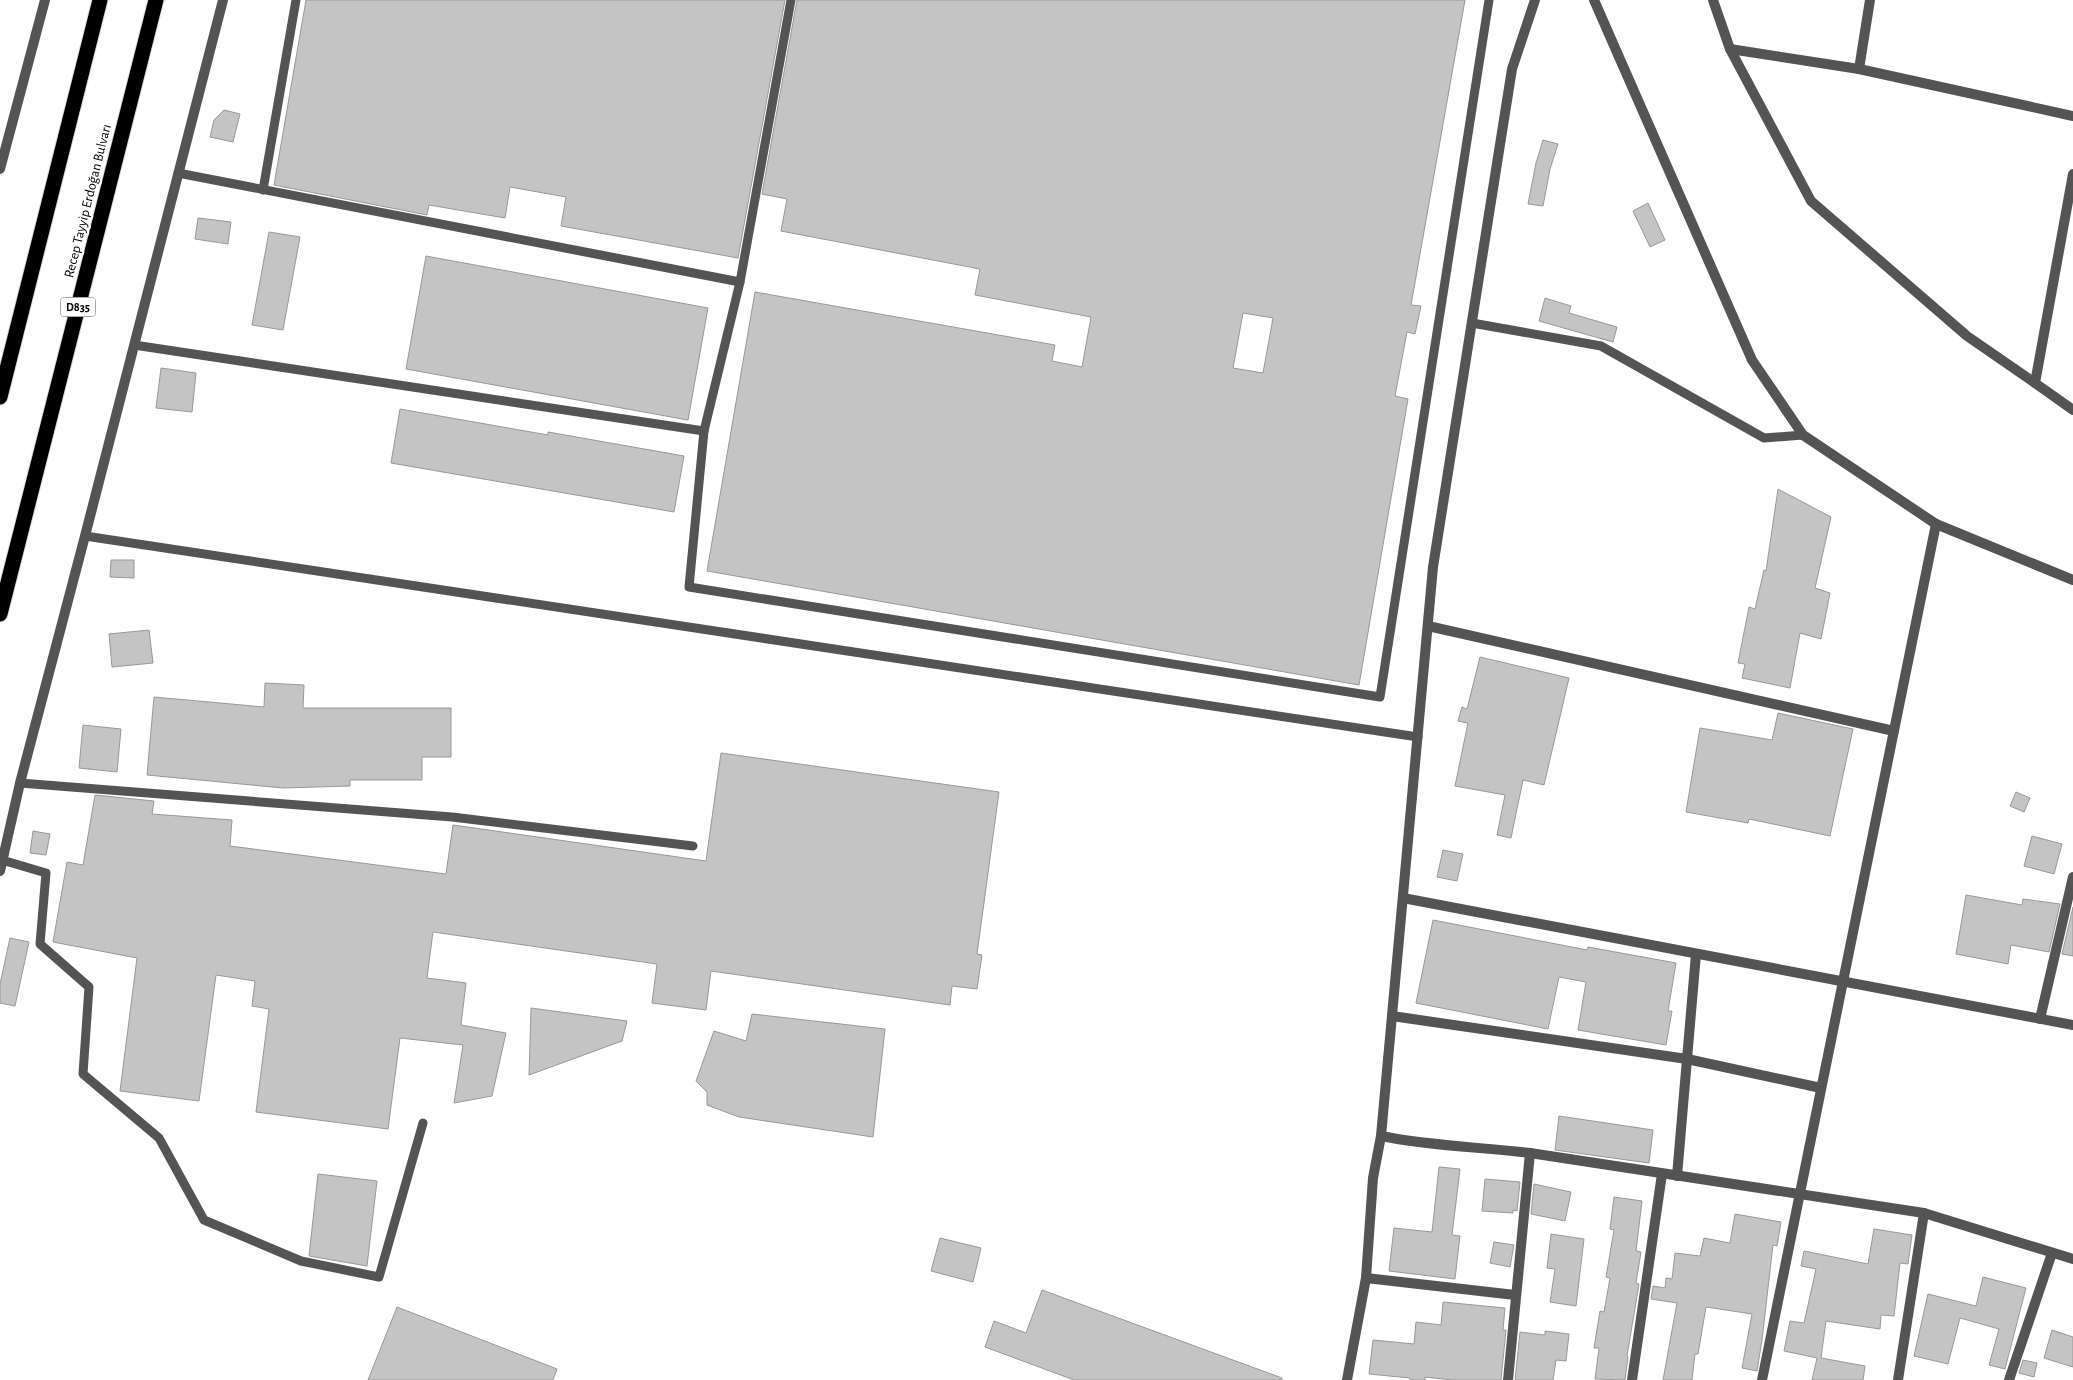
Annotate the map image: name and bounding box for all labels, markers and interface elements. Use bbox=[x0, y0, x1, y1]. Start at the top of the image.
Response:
street label: Recep Tayyip Erdoğan Bulvarı bbox=[62, 123, 114, 279]
road number: D835 bbox=[60, 298, 96, 316]

